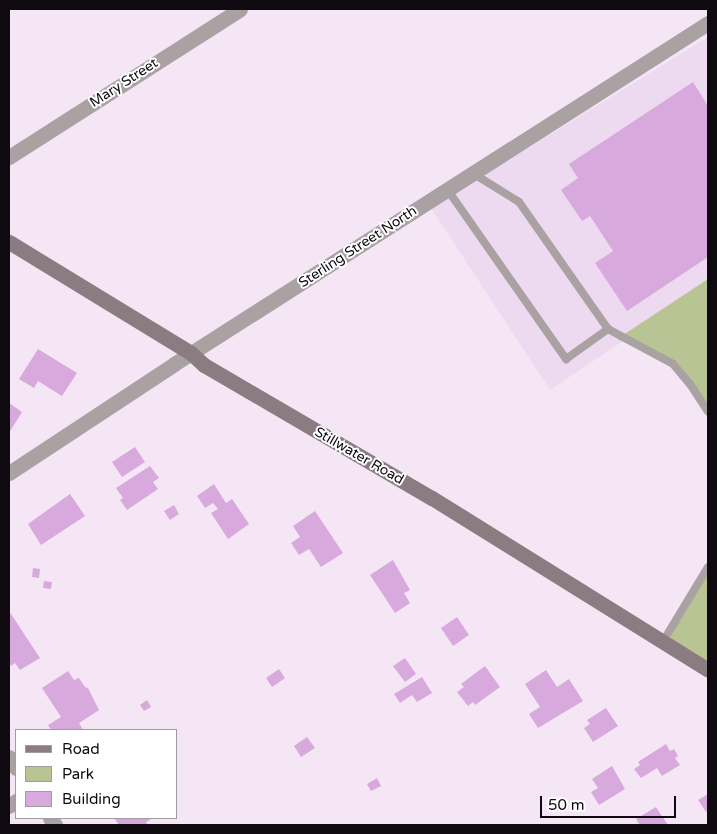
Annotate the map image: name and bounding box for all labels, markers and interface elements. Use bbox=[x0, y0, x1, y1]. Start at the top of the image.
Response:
street label: Mary Street bbox=[87, 55, 161, 111]
street label: Sterling Street North bbox=[296, 203, 420, 291]
street label: Stillwater Road bbox=[311, 424, 407, 488]
legend bbox=[15, 729, 178, 819]
text: Road bbox=[62, 740, 100, 758]
text: Park bbox=[62, 765, 94, 783]
scale bar bbox=[542, 786, 678, 818]
text: Building bbox=[62, 790, 121, 808]
text: 50 m bbox=[548, 796, 585, 814]

